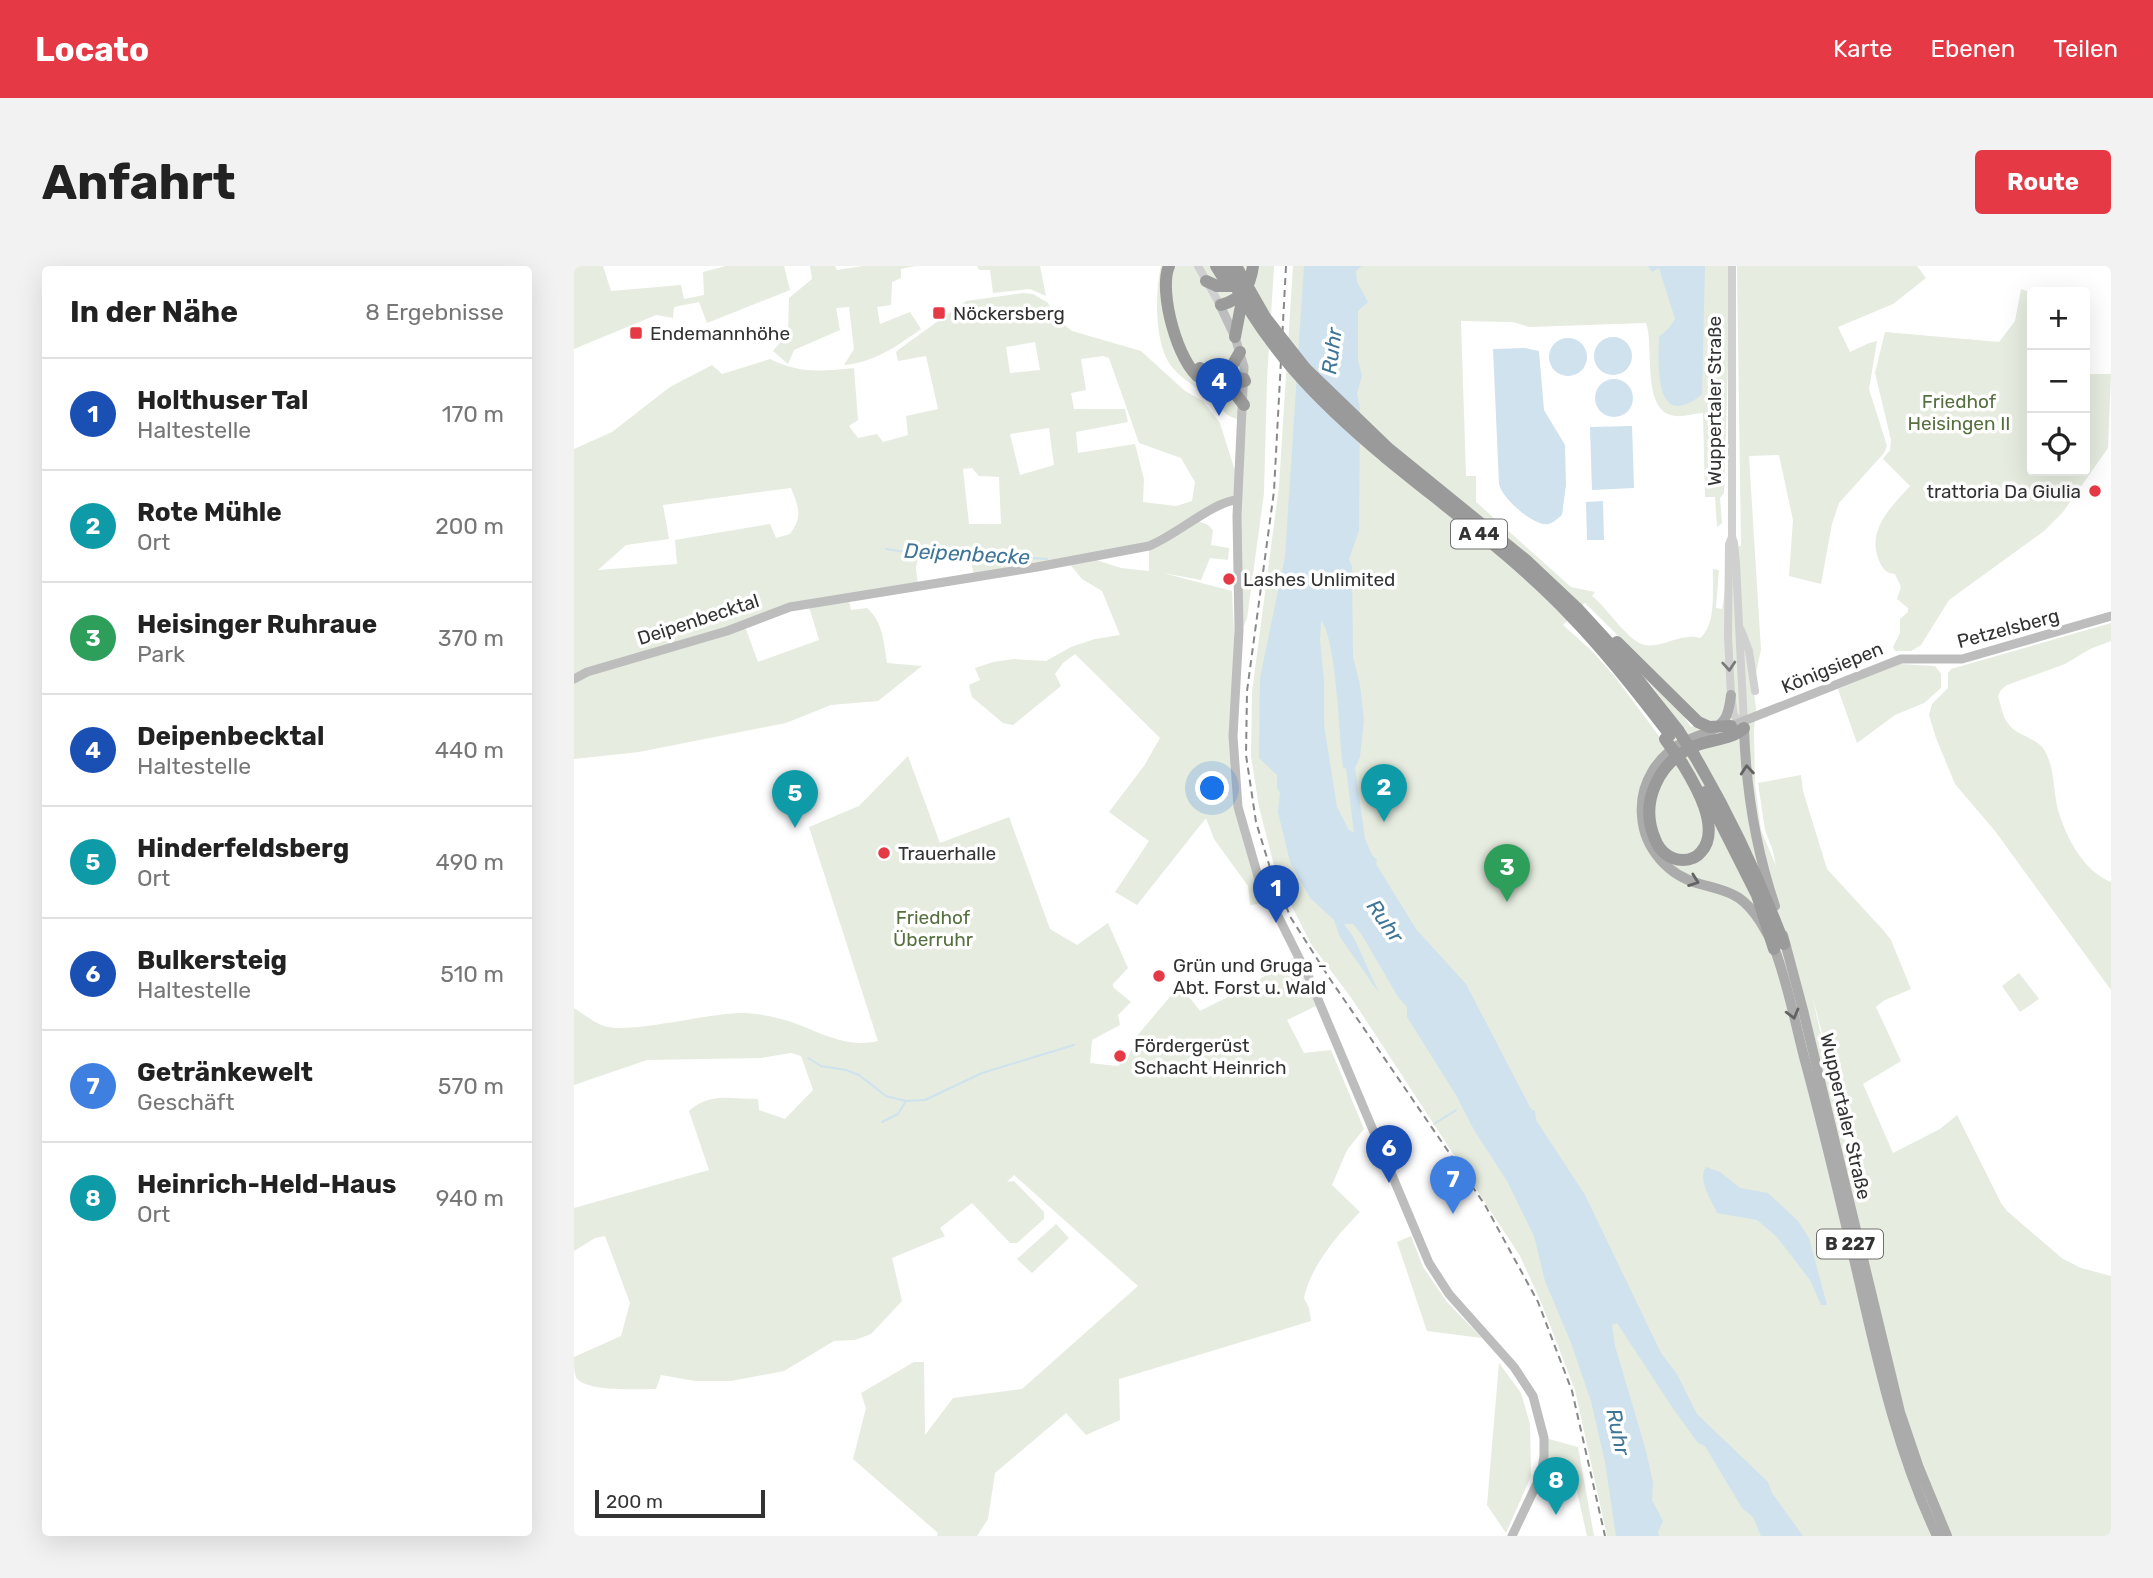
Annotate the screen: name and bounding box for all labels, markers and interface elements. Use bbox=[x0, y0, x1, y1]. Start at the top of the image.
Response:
text: Locato bbox=[35, 30, 149, 69]
text: Karte bbox=[1833, 35, 1893, 63]
text: Ebenen bbox=[1931, 35, 2015, 63]
text: Teilen bbox=[2053, 35, 2118, 63]
button: Route bbox=[1975, 150, 2111, 214]
text: Anfahrt bbox=[42, 153, 236, 211]
map controls bbox=[2027, 287, 2090, 476]
button: + bbox=[2027, 287, 2090, 350]
text: In der Nähe bbox=[70, 294, 238, 330]
text: 8 Ergebnisse bbox=[365, 298, 504, 326]
place label: Nöckersberg bbox=[953, 302, 1065, 325]
marker: Nöckersberg bbox=[931, 305, 947, 321]
street label: Wuppertaler Straße bbox=[1703, 316, 1726, 486]
place label: Endemannhöhe bbox=[650, 322, 790, 345]
marker: Endemannhöhe bbox=[628, 325, 644, 341]
water label: Ruhr bbox=[1316, 325, 1347, 376]
button: − bbox=[2027, 350, 2090, 413]
pin: 4 bbox=[1196, 358, 1242, 416]
text: Holthuser Tal bbox=[137, 385, 308, 416]
park label: Friedhof Heisingen II bbox=[1907, 390, 2011, 435]
text: 1 bbox=[87, 400, 99, 428]
text: 170 m bbox=[442, 400, 504, 428]
button: locate bbox=[2027, 413, 2090, 476]
text: Haltestelle bbox=[137, 416, 251, 444]
place label: trattoria Da Giulia bbox=[1926, 480, 2081, 503]
marker: trattoria Da Giulia bbox=[2087, 483, 2103, 499]
text: Rote Mühle bbox=[137, 497, 282, 528]
text: 2 bbox=[86, 512, 100, 540]
text: 200 m bbox=[435, 512, 504, 540]
road number: A 44 bbox=[1451, 520, 1507, 548]
text: Ort bbox=[137, 528, 170, 556]
water label: Deipenbecke bbox=[903, 538, 1031, 569]
place label: Lashes Unlimited bbox=[1243, 568, 1395, 591]
marker: Lashes Unlimited bbox=[1221, 571, 1237, 587]
street label: Deipenbecktal bbox=[634, 589, 762, 650]
street label: Petzelsberg bbox=[1954, 604, 2062, 653]
text: Heisinger Ruhraue bbox=[137, 609, 377, 640]
text: 3 bbox=[85, 624, 101, 652]
text: 370 m bbox=[438, 624, 504, 652]
street label: Königsiepen bbox=[1778, 637, 1886, 698]
text: Park bbox=[137, 640, 185, 668]
one-way arrow bbox=[1721, 661, 1736, 672]
text: Deipenbecktal bbox=[137, 721, 324, 752]
text: 4 bbox=[85, 736, 101, 764]
text: 440 m bbox=[435, 736, 504, 764]
text: Haltestelle bbox=[137, 752, 251, 780]
pin: 2 bbox=[1361, 764, 1407, 822]
one-way arrow bbox=[1740, 764, 1755, 775]
pin: 5 bbox=[772, 770, 818, 828]
your location bbox=[1195, 771, 1229, 805]
text: Hinderfeldsberg bbox=[137, 833, 349, 864]
place label: Trauerhalle bbox=[898, 842, 996, 865]
pin: 3 bbox=[1484, 844, 1530, 902]
marker: Trauerhalle bbox=[876, 845, 892, 861]
text: 5 bbox=[86, 848, 100, 876]
text: 490 m bbox=[436, 848, 504, 876]
text: Ort bbox=[137, 864, 170, 892]
pin: 1 bbox=[1253, 865, 1299, 923]
one-way arrow bbox=[1687, 873, 1699, 887]
water label: Ruhr bbox=[1362, 894, 1410, 948]
park label: Friedhof Überruhr bbox=[893, 906, 974, 951]
text: Bulkersteig bbox=[137, 945, 287, 976]
place label: Grün und Gruga - Abt. Forst u. Wald bbox=[1173, 954, 1327, 999]
text: 6 bbox=[86, 960, 100, 988]
text: 510 m bbox=[440, 960, 504, 988]
marker: Grün und Gruga - Abt. Forst u. Wald bbox=[1151, 968, 1167, 984]
text: Haltestelle bbox=[137, 976, 251, 1004]
one-way arrow bbox=[1785, 1008, 1799, 1020]
street label: Wuppertaler Straße bbox=[1815, 1031, 1876, 1202]
place label: Fördergerüst Schacht Heinrich bbox=[1134, 1034, 1287, 1079]
marker: Fördergerüst Schacht Heinrich bbox=[1112, 1048, 1128, 1064]
text: Getränkewelt bbox=[137, 1057, 313, 1088]
text: 7 bbox=[86, 1072, 100, 1100]
text: 570 m bbox=[438, 1072, 504, 1100]
text: Geschäft bbox=[137, 1088, 234, 1116]
pin: 6 bbox=[1366, 1125, 1412, 1183]
pin: 7 bbox=[1430, 1156, 1476, 1214]
text: Heinrich-Held-Haus bbox=[137, 1169, 397, 1200]
text: 8 bbox=[85, 1184, 101, 1212]
text: 940 m bbox=[436, 1184, 504, 1212]
text: Ort bbox=[137, 1200, 170, 1228]
road number: B 227 bbox=[1817, 1230, 1883, 1259]
water label: Ruhr bbox=[1601, 1406, 1636, 1459]
pin: 8 bbox=[1533, 1457, 1579, 1515]
scale bar bbox=[595, 1487, 765, 1519]
text: 200 m bbox=[606, 1490, 663, 1513]

